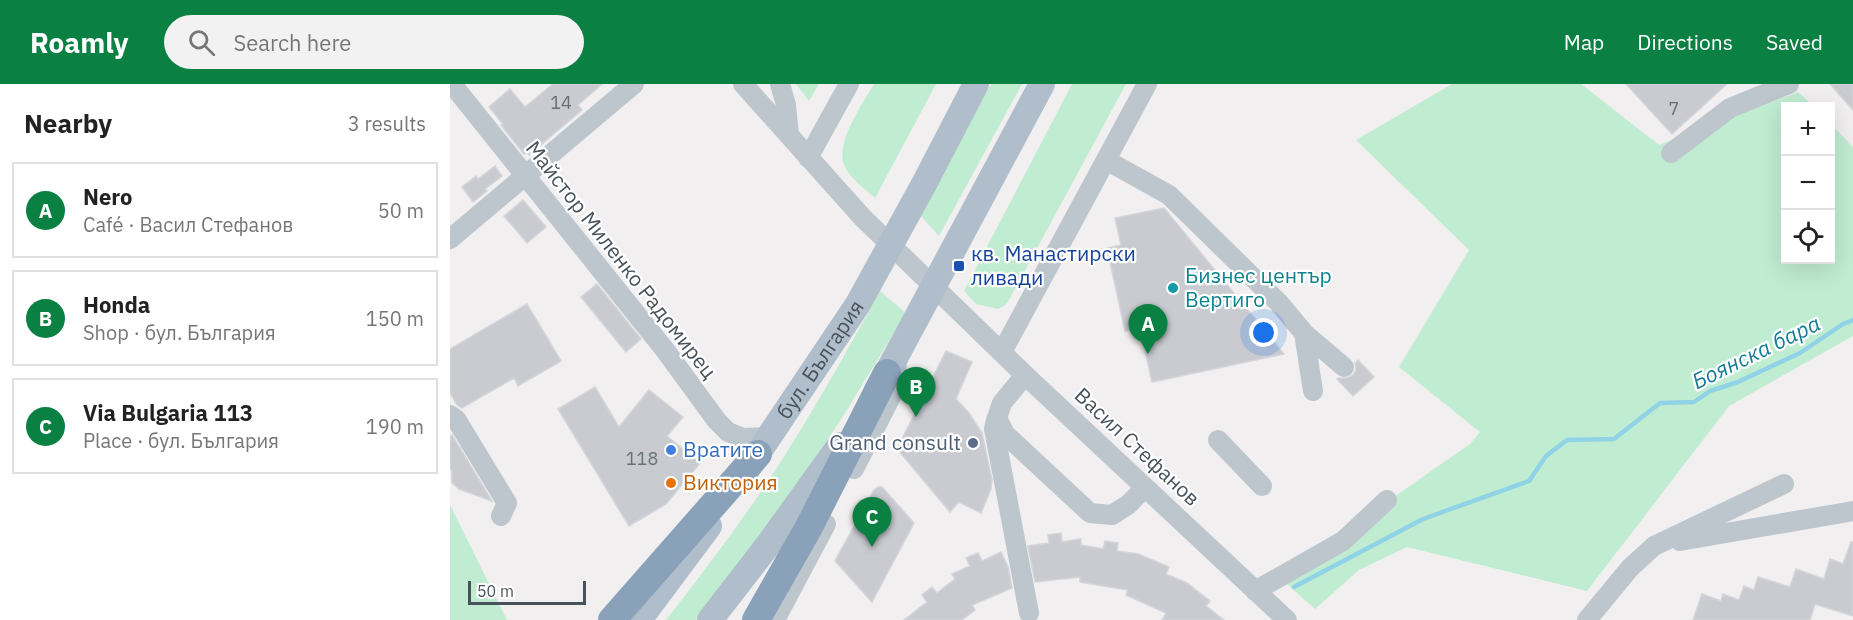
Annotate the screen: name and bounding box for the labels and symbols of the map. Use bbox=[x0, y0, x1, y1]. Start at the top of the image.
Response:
house number: 14 bbox=[550, 91, 572, 114]
house number: 7 bbox=[1669, 97, 1679, 120]
street label: Майстор Миленко Радомирец bbox=[520, 135, 724, 384]
place label: кв. Манастирски ливади bbox=[971, 239, 1136, 291]
marker: кв. Манастирски ливади bbox=[952, 259, 966, 273]
place label: Бизнес център Вертиго bbox=[1185, 261, 1332, 313]
marker: Бизнес център Вертиго bbox=[1166, 281, 1180, 295]
street label: бул. България bbox=[770, 294, 870, 424]
pin: A bbox=[1128, 304, 1168, 354]
water label: Боянска бара bbox=[1687, 308, 1825, 395]
your location bbox=[1249, 318, 1278, 347]
pin: B bbox=[896, 368, 936, 417]
street label: Васил Стефанов bbox=[1069, 381, 1206, 512]
place label: Grand consult bbox=[829, 428, 961, 456]
place label: Вратите bbox=[683, 435, 763, 463]
marker: Grand consult bbox=[966, 436, 980, 450]
marker: Вратите bbox=[664, 443, 678, 457]
house number: 118 bbox=[626, 447, 658, 470]
place label: Виктория bbox=[683, 468, 778, 496]
marker: Виктория bbox=[664, 476, 678, 490]
pin: C bbox=[852, 498, 892, 547]
scale bar bbox=[468, 578, 586, 606]

